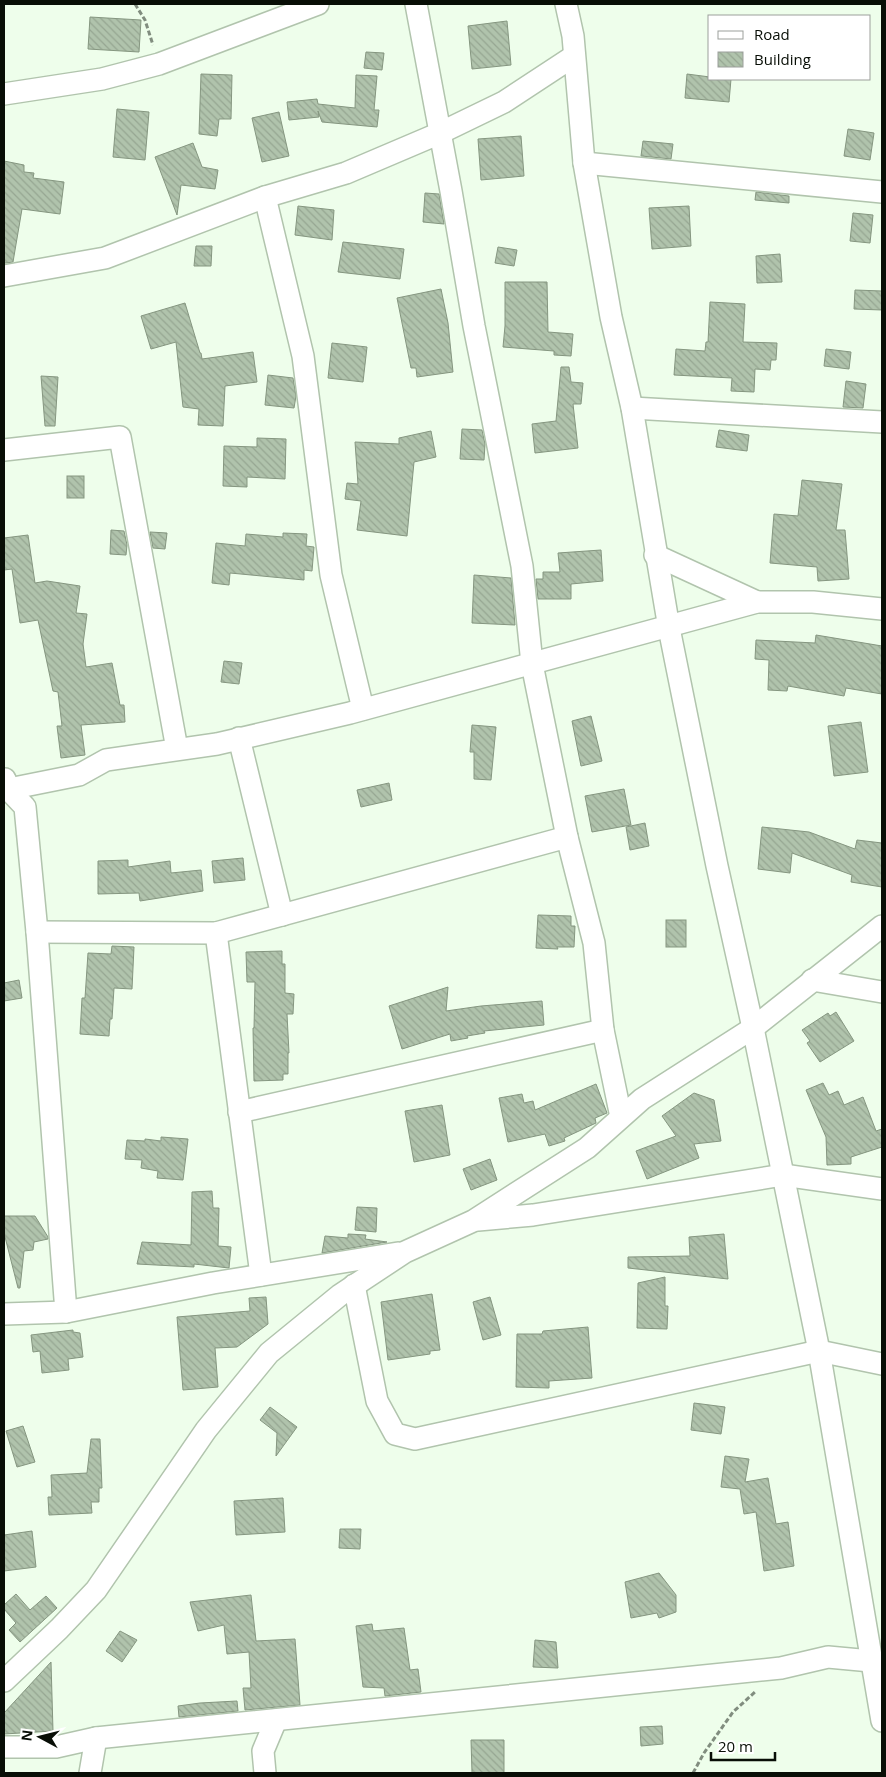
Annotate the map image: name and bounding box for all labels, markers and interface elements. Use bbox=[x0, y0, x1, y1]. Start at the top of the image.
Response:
legend bbox=[708, 15, 871, 80]
text: Road bbox=[754, 24, 790, 44]
text: Building bbox=[754, 49, 811, 69]
north arrow bbox=[15, 1712, 65, 1762]
text: N bbox=[16, 1729, 37, 1742]
scale bar bbox=[711, 1730, 775, 1762]
text: 20 m bbox=[718, 1736, 753, 1756]

